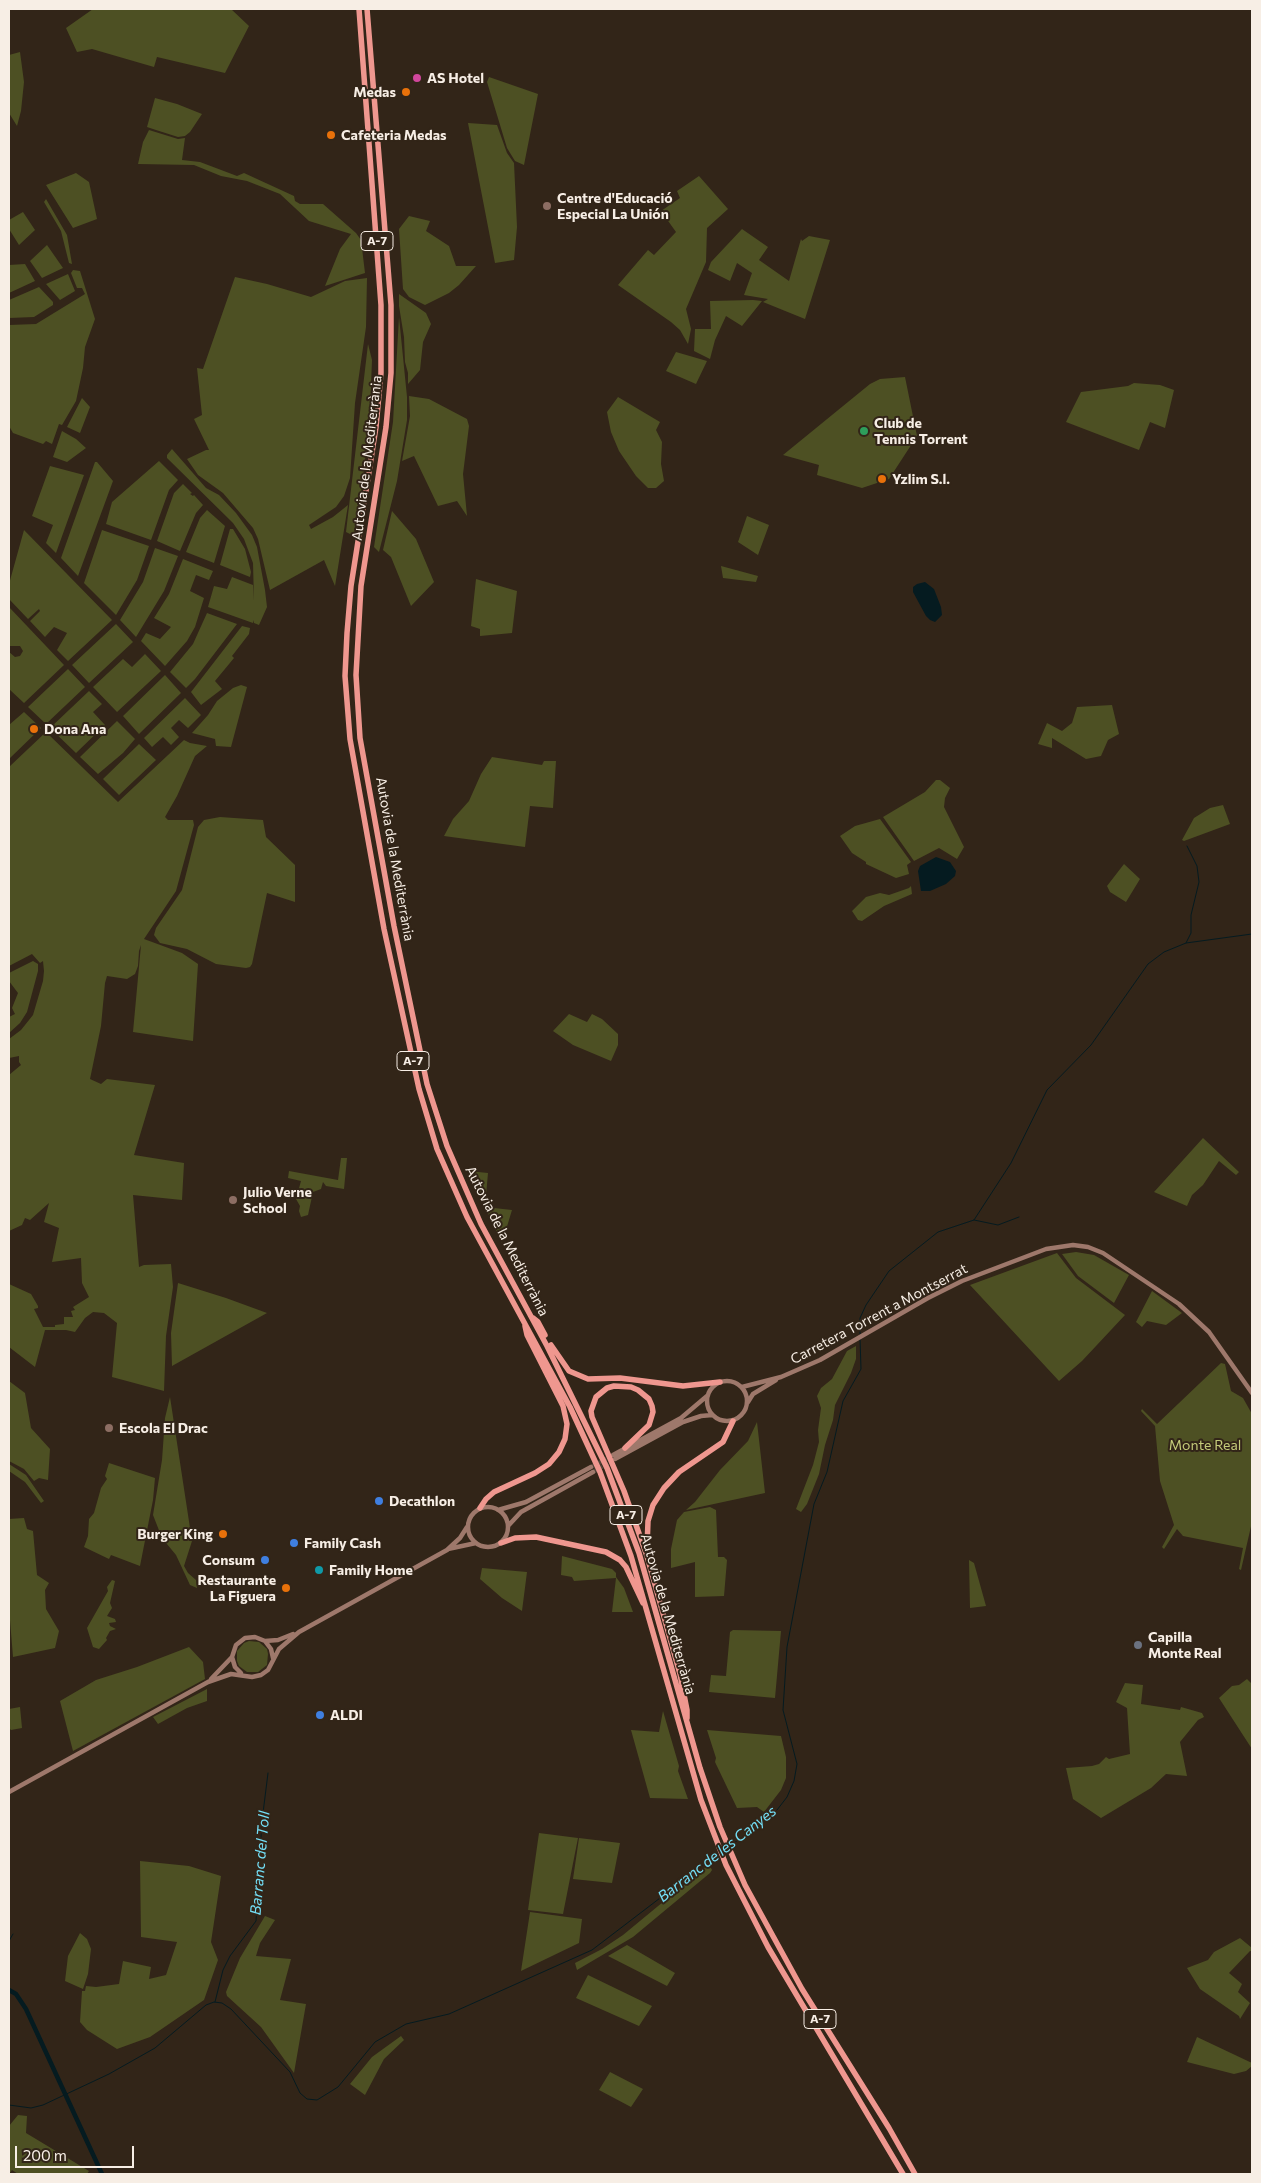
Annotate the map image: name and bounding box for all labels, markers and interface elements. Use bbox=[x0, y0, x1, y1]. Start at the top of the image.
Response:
place label: AS Hotel bbox=[427, 70, 484, 86]
marker: AS Hotel bbox=[411, 72, 423, 84]
place label: Medas bbox=[353, 84, 396, 100]
marker: Medas bbox=[400, 86, 412, 98]
place label: Cafeteria Medas bbox=[341, 127, 447, 143]
marker: Cafeteria Medas bbox=[325, 129, 337, 141]
place label: Centre d'Educació Especial La Unión bbox=[557, 190, 673, 222]
marker: Centre d'Educació Especial La Unión bbox=[541, 200, 553, 212]
road number: A-7 bbox=[361, 232, 393, 250]
street label: Autovia de la Mediterrània bbox=[349, 374, 385, 542]
place label: Club de Tennis Torrent bbox=[874, 415, 968, 448]
marker: Club de Tennis Torrent bbox=[858, 425, 870, 437]
place label: Yzlim S.l. bbox=[892, 471, 950, 487]
marker: Yzlim S.l. bbox=[876, 473, 888, 485]
place label: Dona Ana bbox=[44, 721, 106, 737]
marker: Dona Ana bbox=[28, 723, 40, 735]
street label: Autovia de la Mediterrània bbox=[372, 776, 418, 942]
road number: A-7 bbox=[397, 1052, 429, 1070]
street label: Autovia de la Mediterrània bbox=[462, 1163, 552, 1319]
place label: Julio Verne School bbox=[243, 1184, 312, 1216]
marker: Julio Verne School bbox=[227, 1194, 239, 1206]
street label: Carretera Torrent a Montserrat bbox=[788, 1260, 970, 1368]
place label: Escola El Drac bbox=[119, 1420, 208, 1436]
marker: Escola El Drac bbox=[103, 1422, 115, 1434]
park label: Monte Real bbox=[1169, 1437, 1241, 1453]
place label: Decathlon bbox=[389, 1493, 455, 1509]
marker: Decathlon bbox=[373, 1495, 385, 1507]
road number: A-7 bbox=[610, 1506, 642, 1524]
place label: Burger King bbox=[137, 1526, 213, 1542]
marker: Burger King bbox=[217, 1528, 229, 1540]
street label: Autovia de la Mediterrània bbox=[637, 1532, 699, 1696]
place label: Family Cash bbox=[304, 1535, 381, 1551]
marker: Family Cash bbox=[288, 1537, 300, 1549]
place label: Consum bbox=[202, 1552, 255, 1568]
marker: Consum bbox=[259, 1554, 271, 1566]
place label: Family Home bbox=[329, 1562, 413, 1578]
marker: Family Home bbox=[313, 1564, 325, 1576]
place label: Restaurante La Figuera bbox=[197, 1572, 276, 1604]
marker: Restaurante La Figuera bbox=[280, 1582, 292, 1594]
place label: Capilla Monte Real bbox=[1148, 1629, 1222, 1661]
marker: Capilla Monte Real bbox=[1132, 1639, 1144, 1651]
place label: ALDI bbox=[330, 1707, 363, 1723]
marker: ALDI bbox=[314, 1709, 326, 1721]
water label: Barranc de les Canyes bbox=[654, 1802, 780, 1906]
water label: Barranc del Toll bbox=[246, 1810, 274, 1916]
road number: A-7 bbox=[804, 2010, 836, 2028]
scale bar bbox=[18, 2136, 136, 2168]
text: 200 m bbox=[23, 2146, 67, 2164]

